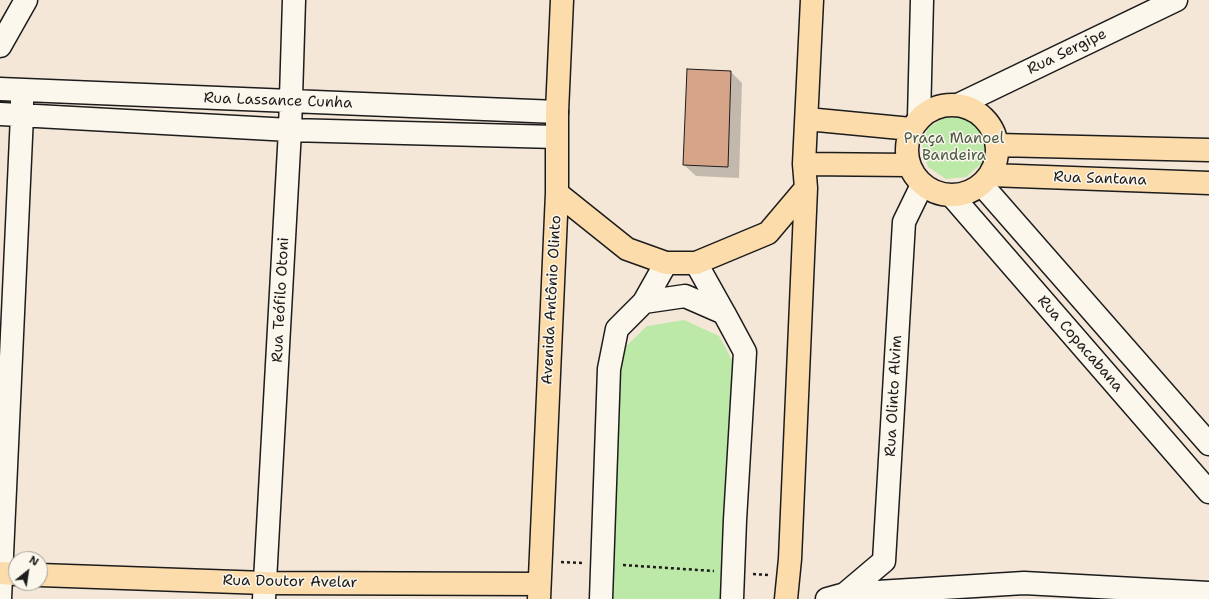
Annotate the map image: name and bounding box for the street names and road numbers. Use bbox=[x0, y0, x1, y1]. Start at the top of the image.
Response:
street label: Rua Sergipe bbox=[1024, 25, 1110, 79]
street label: Rua Lassance Cunha bbox=[203, 89, 353, 113]
street label: Rua Santana bbox=[1053, 168, 1147, 190]
street label: Avenida Antônio Olinto bbox=[539, 215, 565, 385]
street label: Rua Teófilo Otoni bbox=[269, 237, 293, 363]
street label: Rua Copacabana bbox=[1033, 292, 1127, 396]
street label: Rua Olinto Alvim bbox=[882, 335, 906, 457]
street label: Rua Doutor Avelar bbox=[222, 572, 358, 592]

